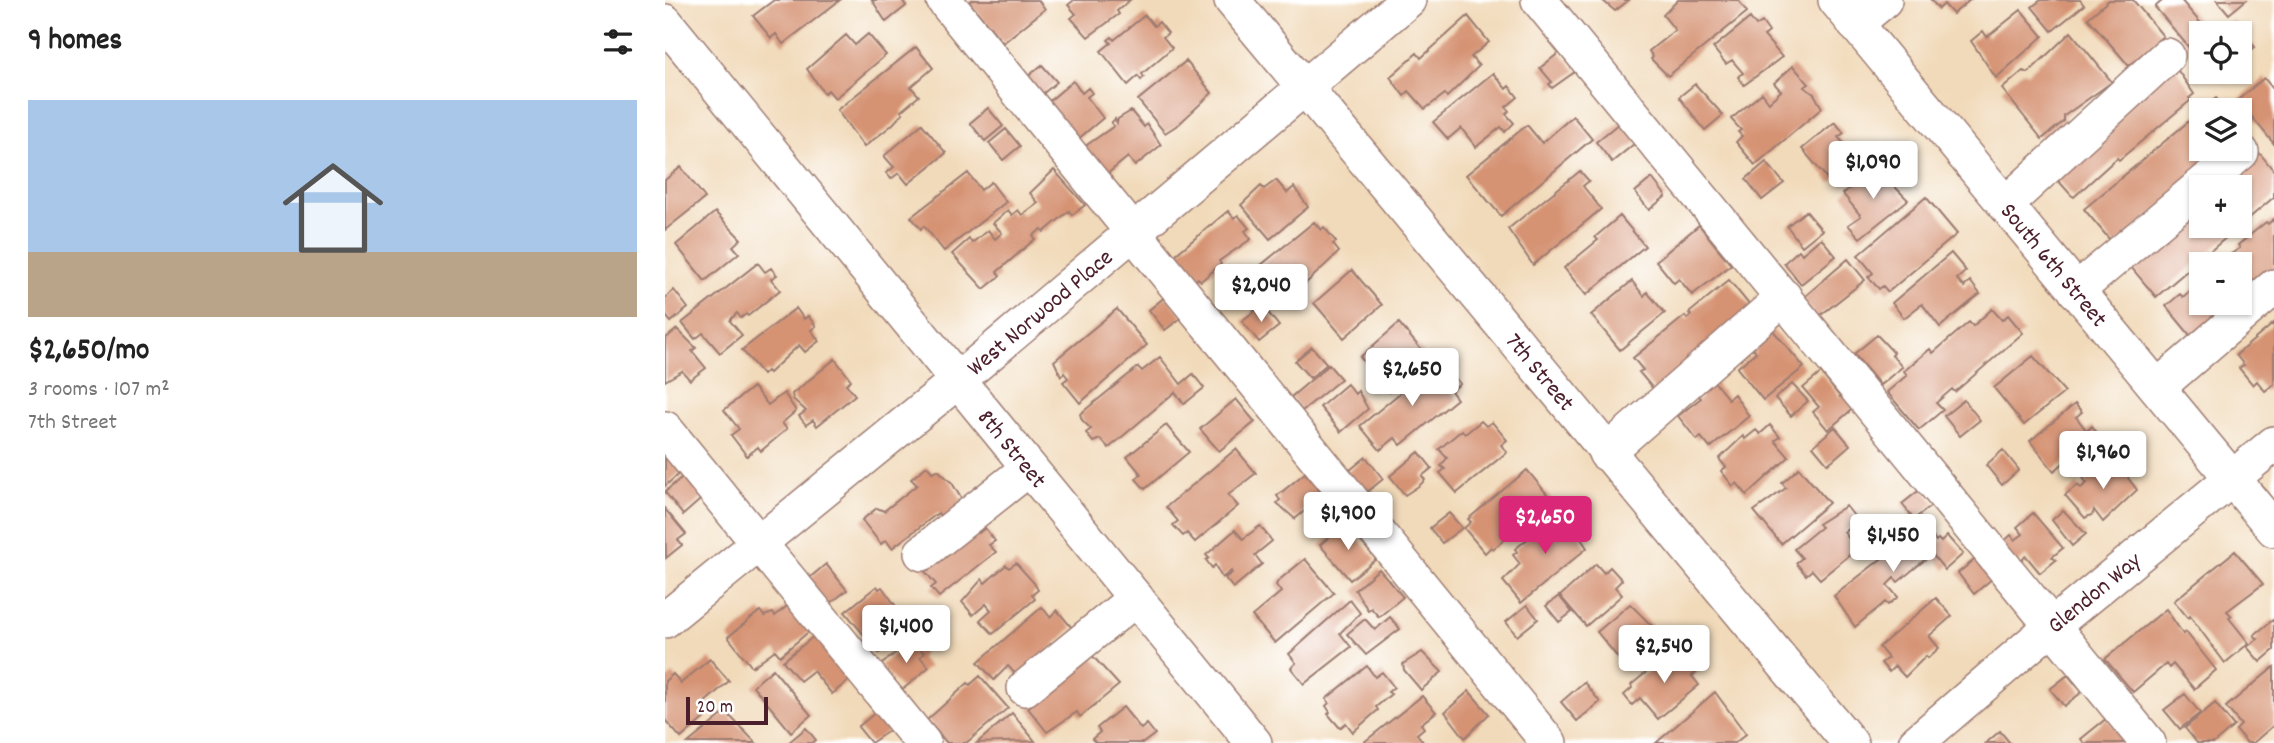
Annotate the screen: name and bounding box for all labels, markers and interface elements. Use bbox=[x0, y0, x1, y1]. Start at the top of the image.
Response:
text: 9 homes bbox=[28, 21, 122, 64]
map controls bbox=[2189, 21, 2252, 315]
button: locate bbox=[2189, 21, 2252, 84]
icon: filters bbox=[599, 23, 637, 61]
button: layers bbox=[2189, 98, 2252, 161]
pin: $1,090 bbox=[1816, 142, 1930, 201]
icon: home bbox=[270, 145, 396, 271]
text: $1,090 bbox=[1845, 147, 1901, 180]
button: + bbox=[2189, 175, 2252, 238]
street label: South 6th Street bbox=[1991, 197, 2114, 336]
street label: West Norwood Place bbox=[961, 242, 1122, 385]
button: − bbox=[2189, 252, 2252, 315]
pin: $2,040 bbox=[1204, 264, 1318, 324]
text: $2,040 bbox=[1231, 270, 1291, 303]
street label: 7th Street bbox=[1496, 327, 1581, 420]
text: $2,650/mo bbox=[28, 331, 149, 374]
pin: $2,650 bbox=[1355, 348, 1469, 408]
text: $2,650 bbox=[1382, 354, 1442, 387]
text: 3 rooms · 107 m² bbox=[28, 374, 170, 407]
street label: 8th Street bbox=[968, 403, 1053, 497]
text: 7th Street bbox=[28, 407, 117, 440]
pin: $1,960 bbox=[2046, 432, 2160, 491]
text: $1,960 bbox=[2075, 437, 2131, 470]
pin: $1,900 bbox=[1291, 492, 1405, 552]
pin: $2,650 bbox=[1488, 496, 1602, 556]
text: $1,900 bbox=[1320, 498, 1376, 531]
text: $2,650 bbox=[1515, 502, 1575, 535]
pin: $1,450 bbox=[1836, 514, 1950, 574]
text: $1,450 bbox=[1866, 520, 1920, 553]
street label: Glendon Way bbox=[2041, 545, 2151, 643]
pin: $1,400 bbox=[849, 606, 963, 665]
text: $1,400 bbox=[878, 611, 934, 644]
pin: $2,540 bbox=[1607, 626, 1721, 685]
text: $2,540 bbox=[1635, 631, 1693, 664]
scale bar bbox=[686, 694, 768, 726]
text: 20 m bbox=[697, 695, 733, 722]

